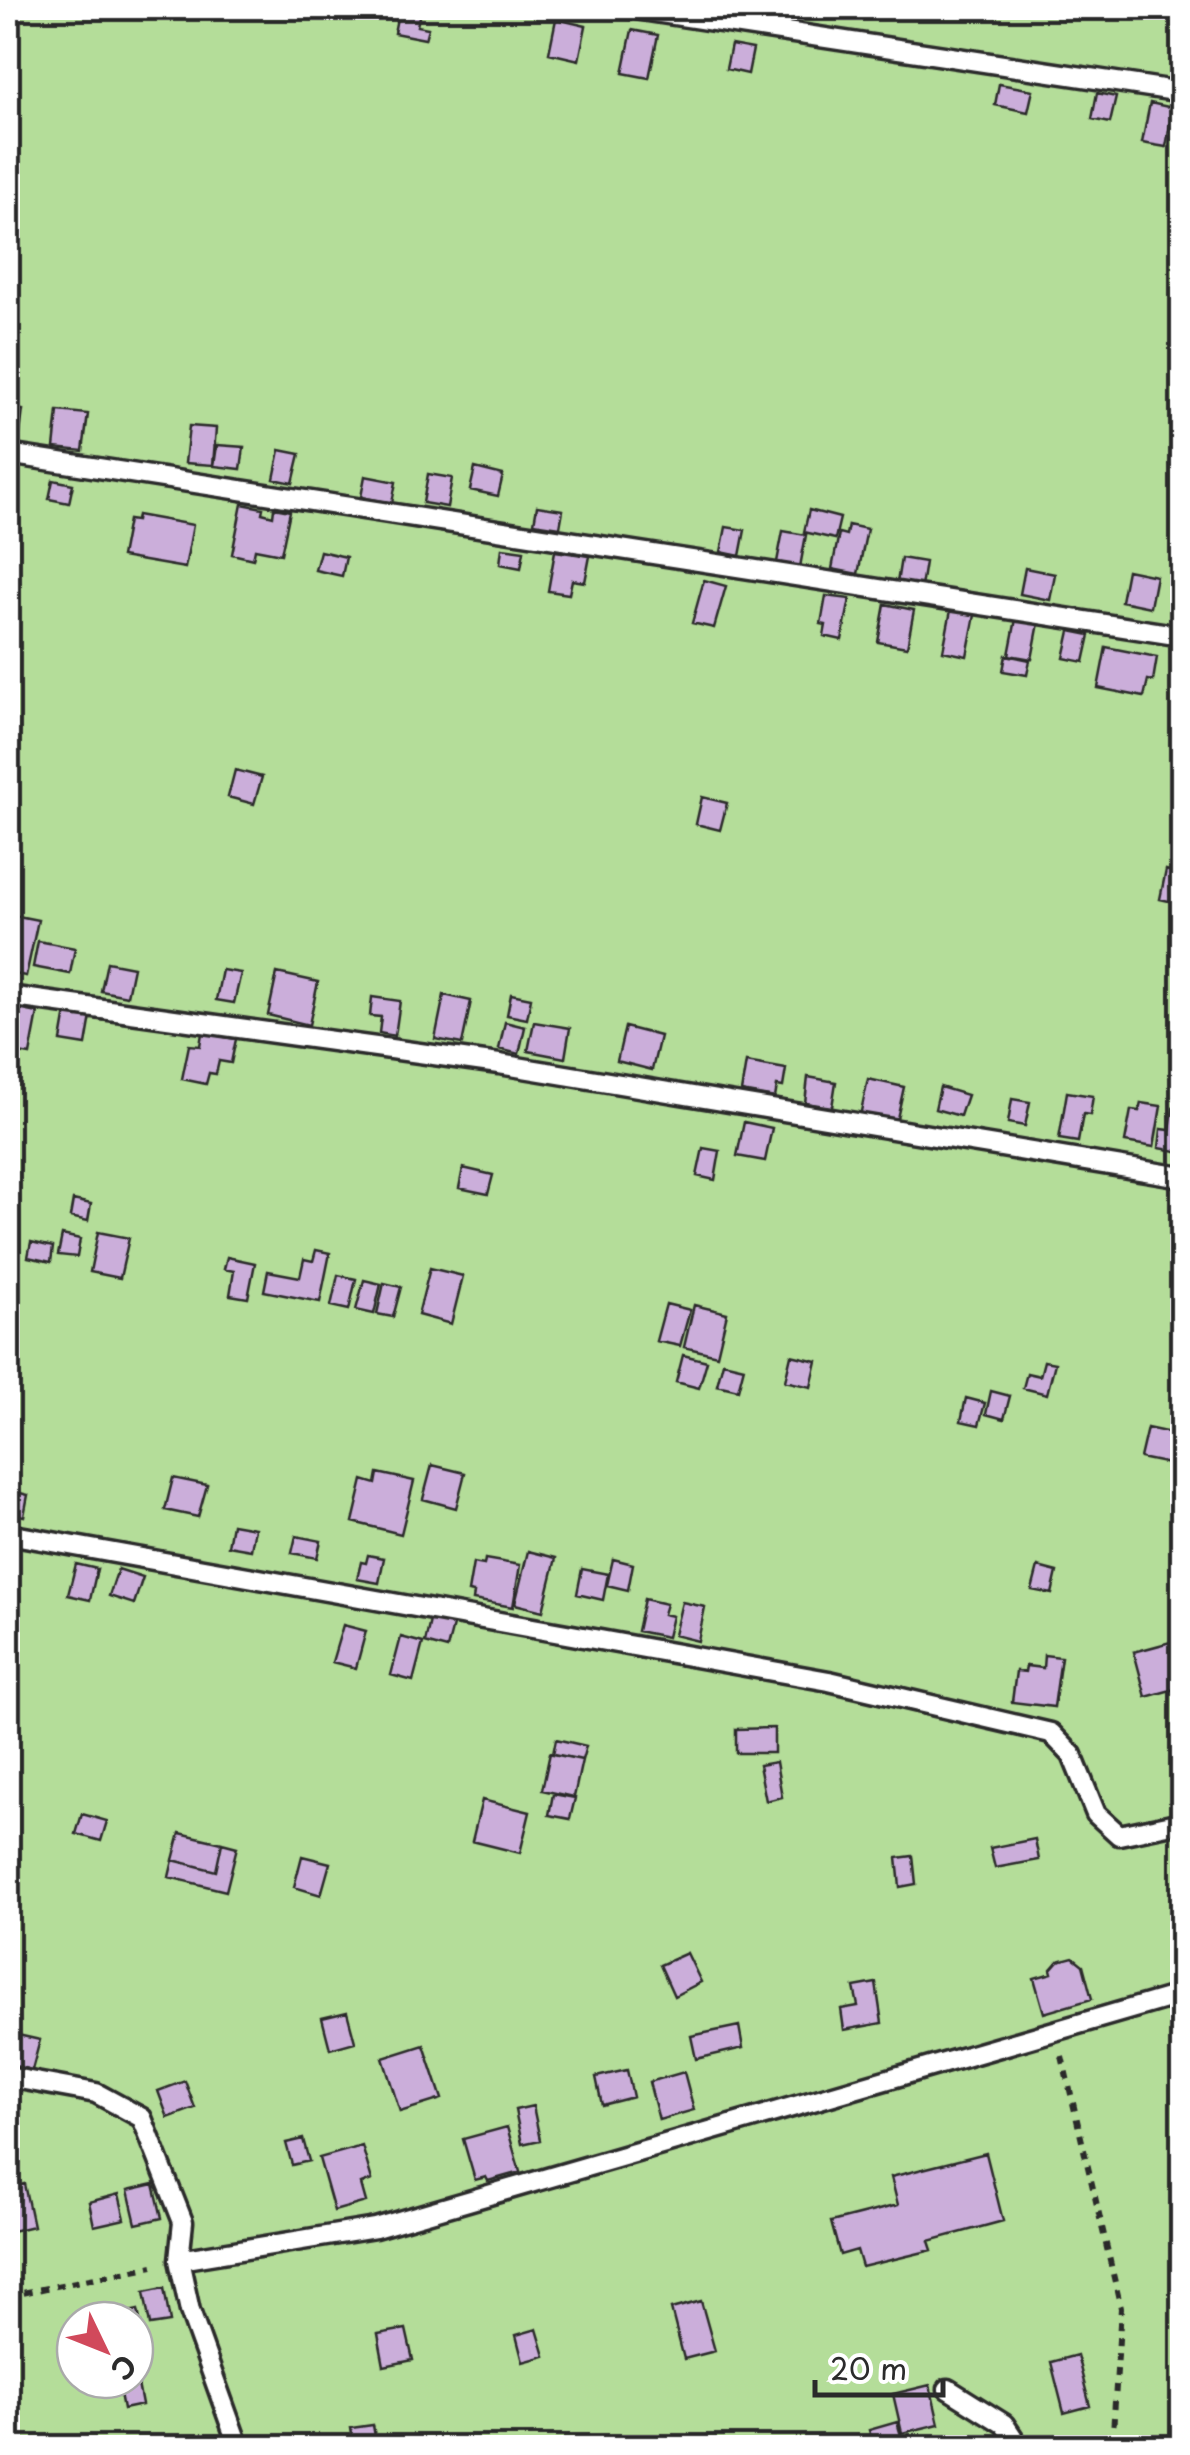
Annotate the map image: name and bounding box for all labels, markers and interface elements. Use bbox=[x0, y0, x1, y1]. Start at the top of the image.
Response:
north arrow bbox=[55, 2300, 155, 2400]
scale bar bbox=[815, 2335, 942, 2397]
text: 20 m bbox=[830, 2345, 907, 2390]
text: С bbox=[101, 2346, 147, 2390]

